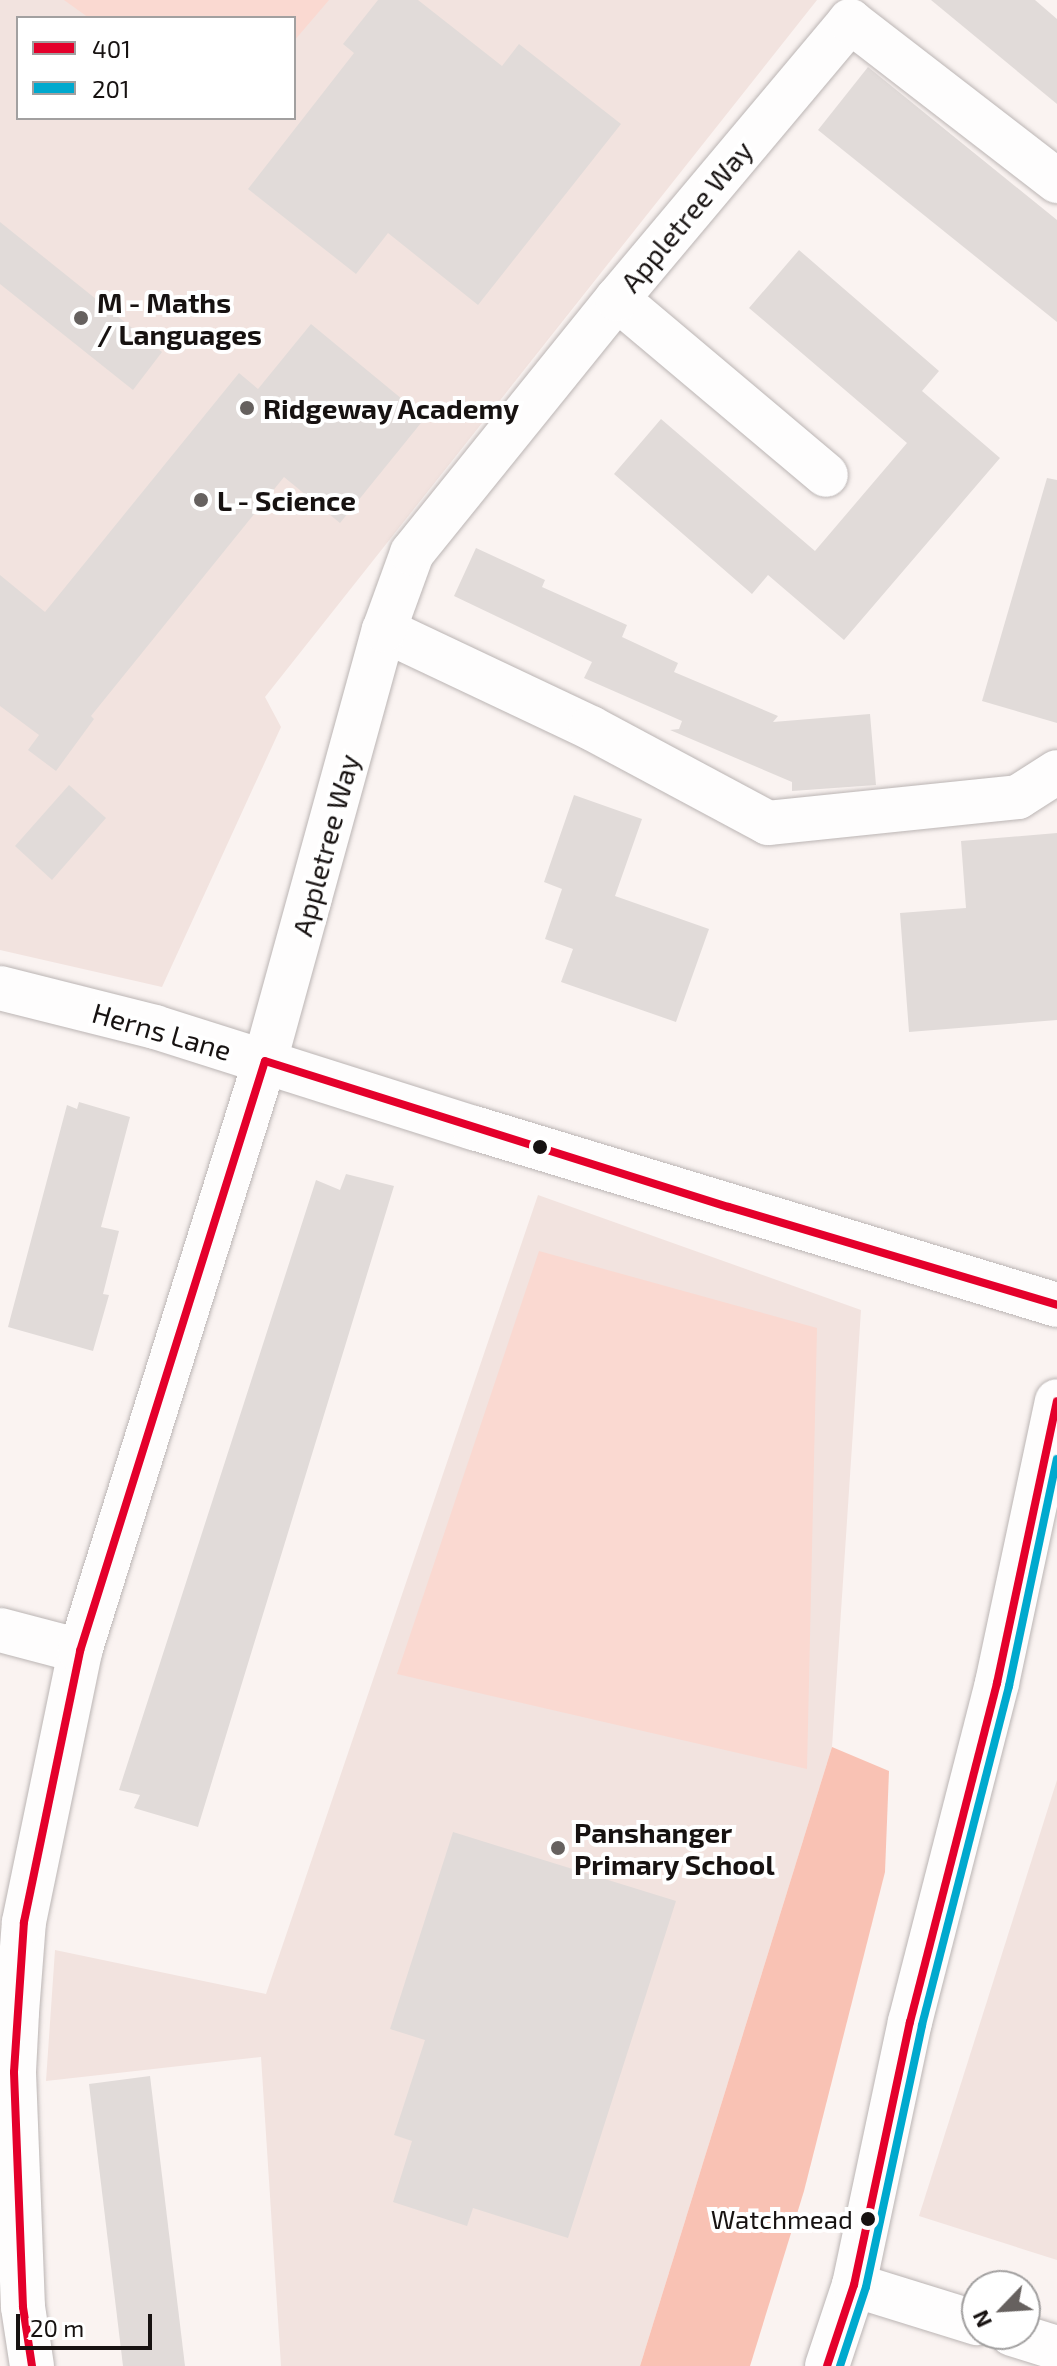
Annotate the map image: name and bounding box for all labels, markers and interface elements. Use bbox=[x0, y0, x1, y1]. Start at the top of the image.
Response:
legend bbox=[16, 16, 296, 120]
text: 401 bbox=[92, 34, 131, 63]
text: 201 bbox=[92, 74, 130, 103]
street label: Appletree Way bbox=[613, 133, 759, 299]
place label: M - Maths / Languages bbox=[97, 285, 262, 351]
marker: M - Maths / Languages bbox=[72, 309, 90, 327]
place label: Ridgeway Academy bbox=[263, 391, 520, 425]
marker: Ridgeway Academy bbox=[238, 399, 256, 417]
place label: L - Science bbox=[217, 483, 357, 517]
marker: L - Science bbox=[192, 491, 210, 509]
street label: Appletree Way bbox=[285, 750, 365, 940]
street label: Herns Lane bbox=[89, 995, 235, 1067]
unlabelled marker bbox=[532, 1139, 548, 1155]
place label: Panshanger Primary School bbox=[574, 1815, 775, 1881]
marker: Panshanger Primary School bbox=[549, 1839, 567, 1857]
place label: Watchmead bbox=[711, 2203, 853, 2235]
marker: Watchmead bbox=[860, 2211, 876, 2227]
north arrow bbox=[961, 2270, 1041, 2350]
scale bar bbox=[20, 2298, 156, 2348]
text: N bbox=[966, 2307, 996, 2332]
text: 20 m bbox=[30, 2313, 84, 2342]

